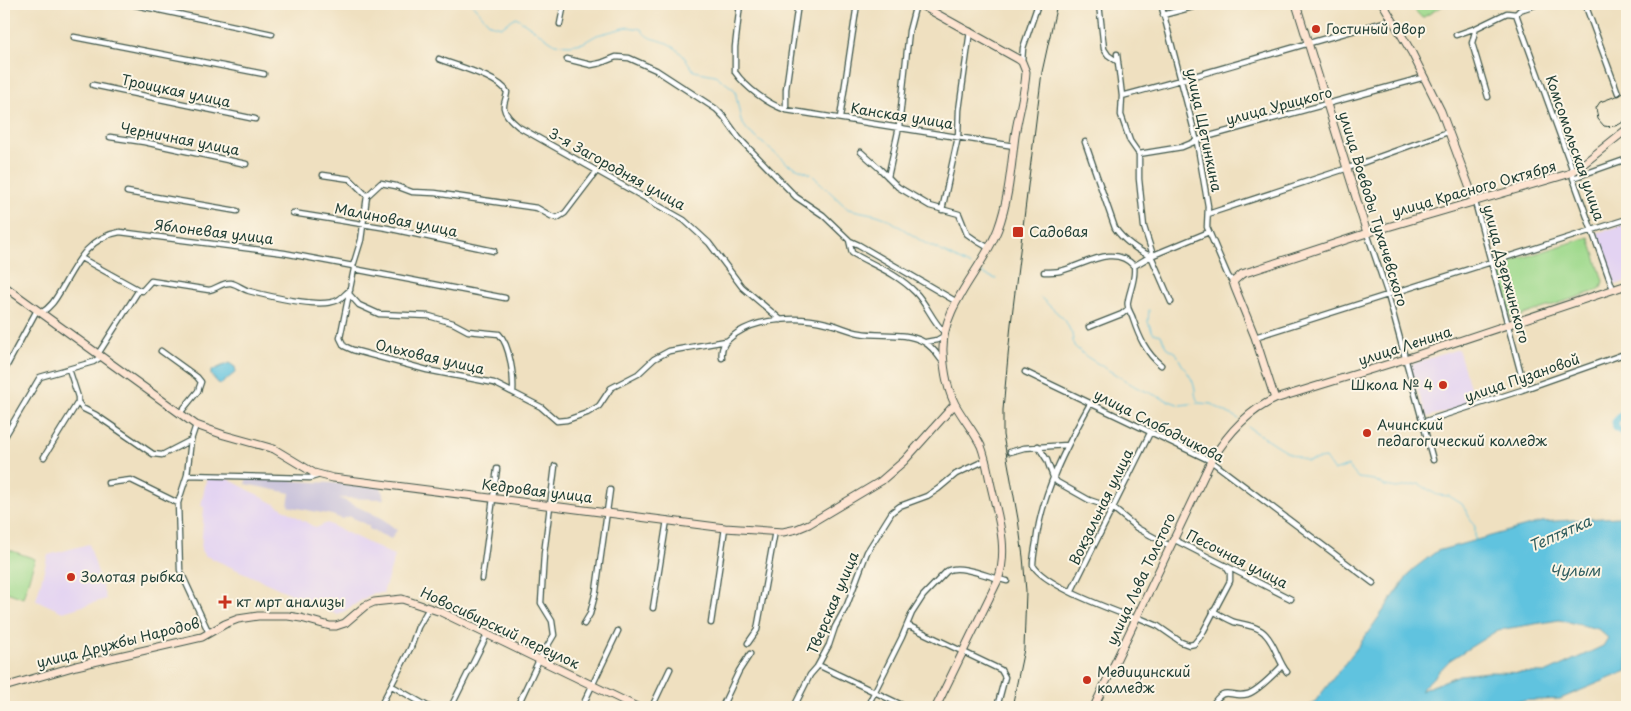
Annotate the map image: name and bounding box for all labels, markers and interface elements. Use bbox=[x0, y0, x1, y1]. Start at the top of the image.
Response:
place label: Гостиный двор bbox=[1326, 18, 1426, 39]
marker: Гостиный двор bbox=[1310, 23, 1322, 35]
street label: улица Щетинкина bbox=[1181, 66, 1228, 194]
street label: Троицкая улица bbox=[120, 69, 233, 112]
street label: Комсомольская улица bbox=[1541, 72, 1610, 224]
street label: улица Урицкого bbox=[1223, 81, 1335, 130]
street label: Канская улица bbox=[849, 97, 955, 134]
street label: улица Воеводы Тухачевского bbox=[1334, 109, 1413, 309]
street label: Черничная улица bbox=[119, 117, 242, 160]
street label: 3-я Загородняя улица bbox=[545, 122, 690, 215]
street label: улица Красного Октября bbox=[1389, 155, 1559, 222]
street label: Малиновая улица bbox=[333, 197, 460, 242]
street label: улица Дзержинского bbox=[1478, 202, 1535, 346]
street label: Яблоневая улица bbox=[153, 214, 275, 249]
place label: Садовая bbox=[1029, 221, 1088, 242]
marker: Садовая bbox=[1011, 225, 1025, 239]
street label: улица Ленина bbox=[1355, 320, 1454, 371]
street label: Ольховая улица bbox=[373, 334, 487, 379]
street label: улица Пузановой bbox=[1461, 348, 1582, 407]
place label: Школа № 4 bbox=[1351, 374, 1433, 395]
marker: Школа № 4 bbox=[1437, 379, 1449, 391]
street label: улица Слободчикова bbox=[1090, 384, 1228, 468]
place label: Ачинский педагогический колледж bbox=[1377, 414, 1547, 451]
marker: Ачинский педагогический колледж bbox=[1361, 427, 1373, 439]
street label: Вокзальная улица bbox=[1063, 445, 1138, 568]
street label: Кедровая улица bbox=[480, 473, 594, 508]
water label: Тептятка bbox=[1524, 508, 1595, 557]
street label: улица Льва Толстого bbox=[1101, 509, 1180, 648]
street label: Песочная улица bbox=[1183, 524, 1292, 593]
street label: Тверская улица bbox=[801, 548, 864, 657]
water label: Чулым bbox=[1550, 558, 1601, 581]
place label: Золотая рыбка bbox=[81, 566, 185, 587]
marker: Золотая рыбка bbox=[65, 571, 77, 583]
street label: Новосибирский переулок bbox=[417, 581, 584, 674]
place label: кт мрт анализы bbox=[236, 591, 345, 612]
marker: кт мрт анализы bbox=[218, 595, 232, 609]
street label: улица Дружбы Народов bbox=[34, 612, 202, 673]
place label: Медицинский колледж bbox=[1097, 661, 1191, 698]
marker: Медицинский колледж bbox=[1081, 674, 1093, 686]

